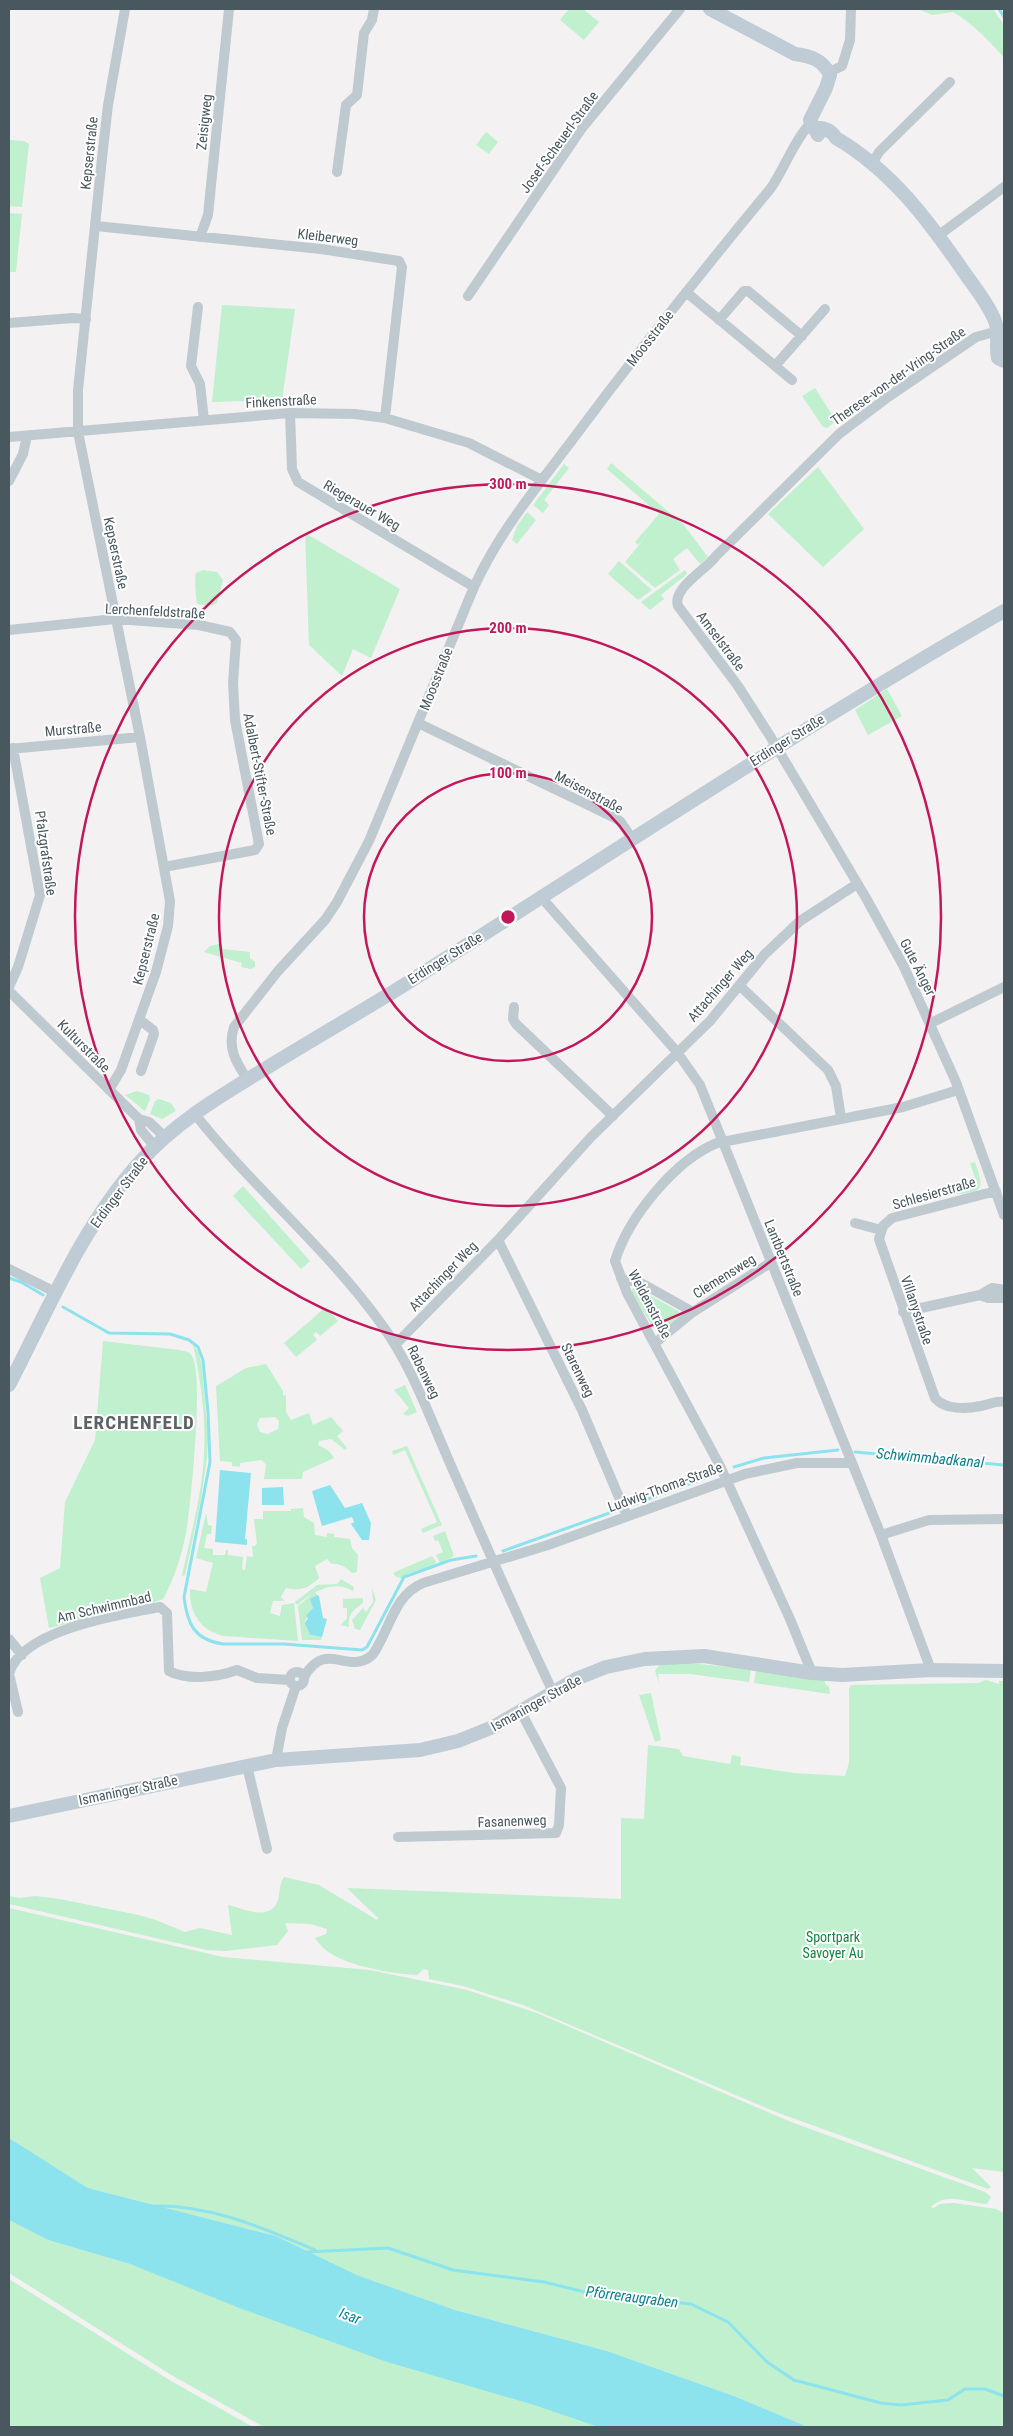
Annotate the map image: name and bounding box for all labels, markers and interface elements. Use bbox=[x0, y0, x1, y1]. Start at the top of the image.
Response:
street label: Josef-Scheuerl-Straße bbox=[517, 88, 602, 196]
street label: Zeisigweg bbox=[193, 93, 215, 151]
street label: Kepserstraße bbox=[77, 115, 101, 190]
street label: Kleiberweg bbox=[297, 225, 359, 249]
street label: Moosstraße bbox=[623, 307, 677, 369]
street label: Therese-von-der-Vring-Straße bbox=[828, 323, 969, 429]
street label: Finkenstraße bbox=[245, 391, 317, 411]
text: 300 m bbox=[489, 475, 527, 493]
street label: Riegerauer Weg bbox=[321, 477, 403, 533]
street label: Kepserstraße bbox=[101, 516, 132, 591]
street label: Lerchenfeldstraße bbox=[105, 600, 206, 622]
street label: Amselstraße bbox=[694, 608, 749, 674]
text: 200 m bbox=[489, 619, 527, 637]
street label: Moosstraße bbox=[416, 645, 456, 713]
street label: Erdinger Straße bbox=[747, 710, 828, 769]
street label: Adalbert-Stifter-Straße bbox=[240, 712, 280, 837]
street label: Murstraße bbox=[44, 719, 102, 739]
text: 100 m bbox=[489, 764, 527, 782]
street label: Meisenstraße bbox=[552, 767, 626, 817]
street label: Pfalzgrafstraße bbox=[32, 810, 60, 897]
centre of rings bbox=[499, 908, 517, 926]
street label: Kepserstraße bbox=[129, 911, 163, 986]
street label: Erdinger Straße bbox=[405, 928, 486, 987]
street label: Gute Änger bbox=[897, 936, 939, 998]
street label: Attachinger Weg bbox=[684, 945, 756, 1025]
street label: Kulturstraße bbox=[54, 1016, 114, 1076]
street label: Erdinger Straße bbox=[87, 1153, 151, 1231]
street label: Schlesierstraße bbox=[891, 1173, 978, 1213]
street label: Lantbertstraße bbox=[761, 1217, 807, 1299]
street label: Attachinger Weg bbox=[406, 1238, 480, 1314]
street label: Clemensweg bbox=[690, 1251, 758, 1301]
street label: Weldenstraße bbox=[625, 1267, 675, 1342]
street label: Villanystraße bbox=[898, 1273, 936, 1347]
street label: Starenweg bbox=[558, 1340, 598, 1400]
street label: Rabenweg bbox=[404, 1343, 444, 1401]
district label: LERCHENFELD bbox=[73, 1411, 195, 1434]
water label: Schwimmbadkanal bbox=[875, 1444, 985, 1472]
street label: Ludwig-Thoma-Straße bbox=[606, 1459, 725, 1515]
street label: Am Schwimmbad bbox=[55, 1588, 153, 1626]
street label: Ismaninger Straße bbox=[488, 1671, 584, 1734]
street label: Ismaninger Straße bbox=[77, 1772, 179, 1808]
street label: Fasanenweg bbox=[477, 1812, 547, 1830]
park label: Sportpark Savoyer Au bbox=[802, 1929, 864, 1961]
water label: Pförreraugraben bbox=[585, 2282, 679, 2312]
water label: Isar bbox=[337, 2304, 364, 2328]

